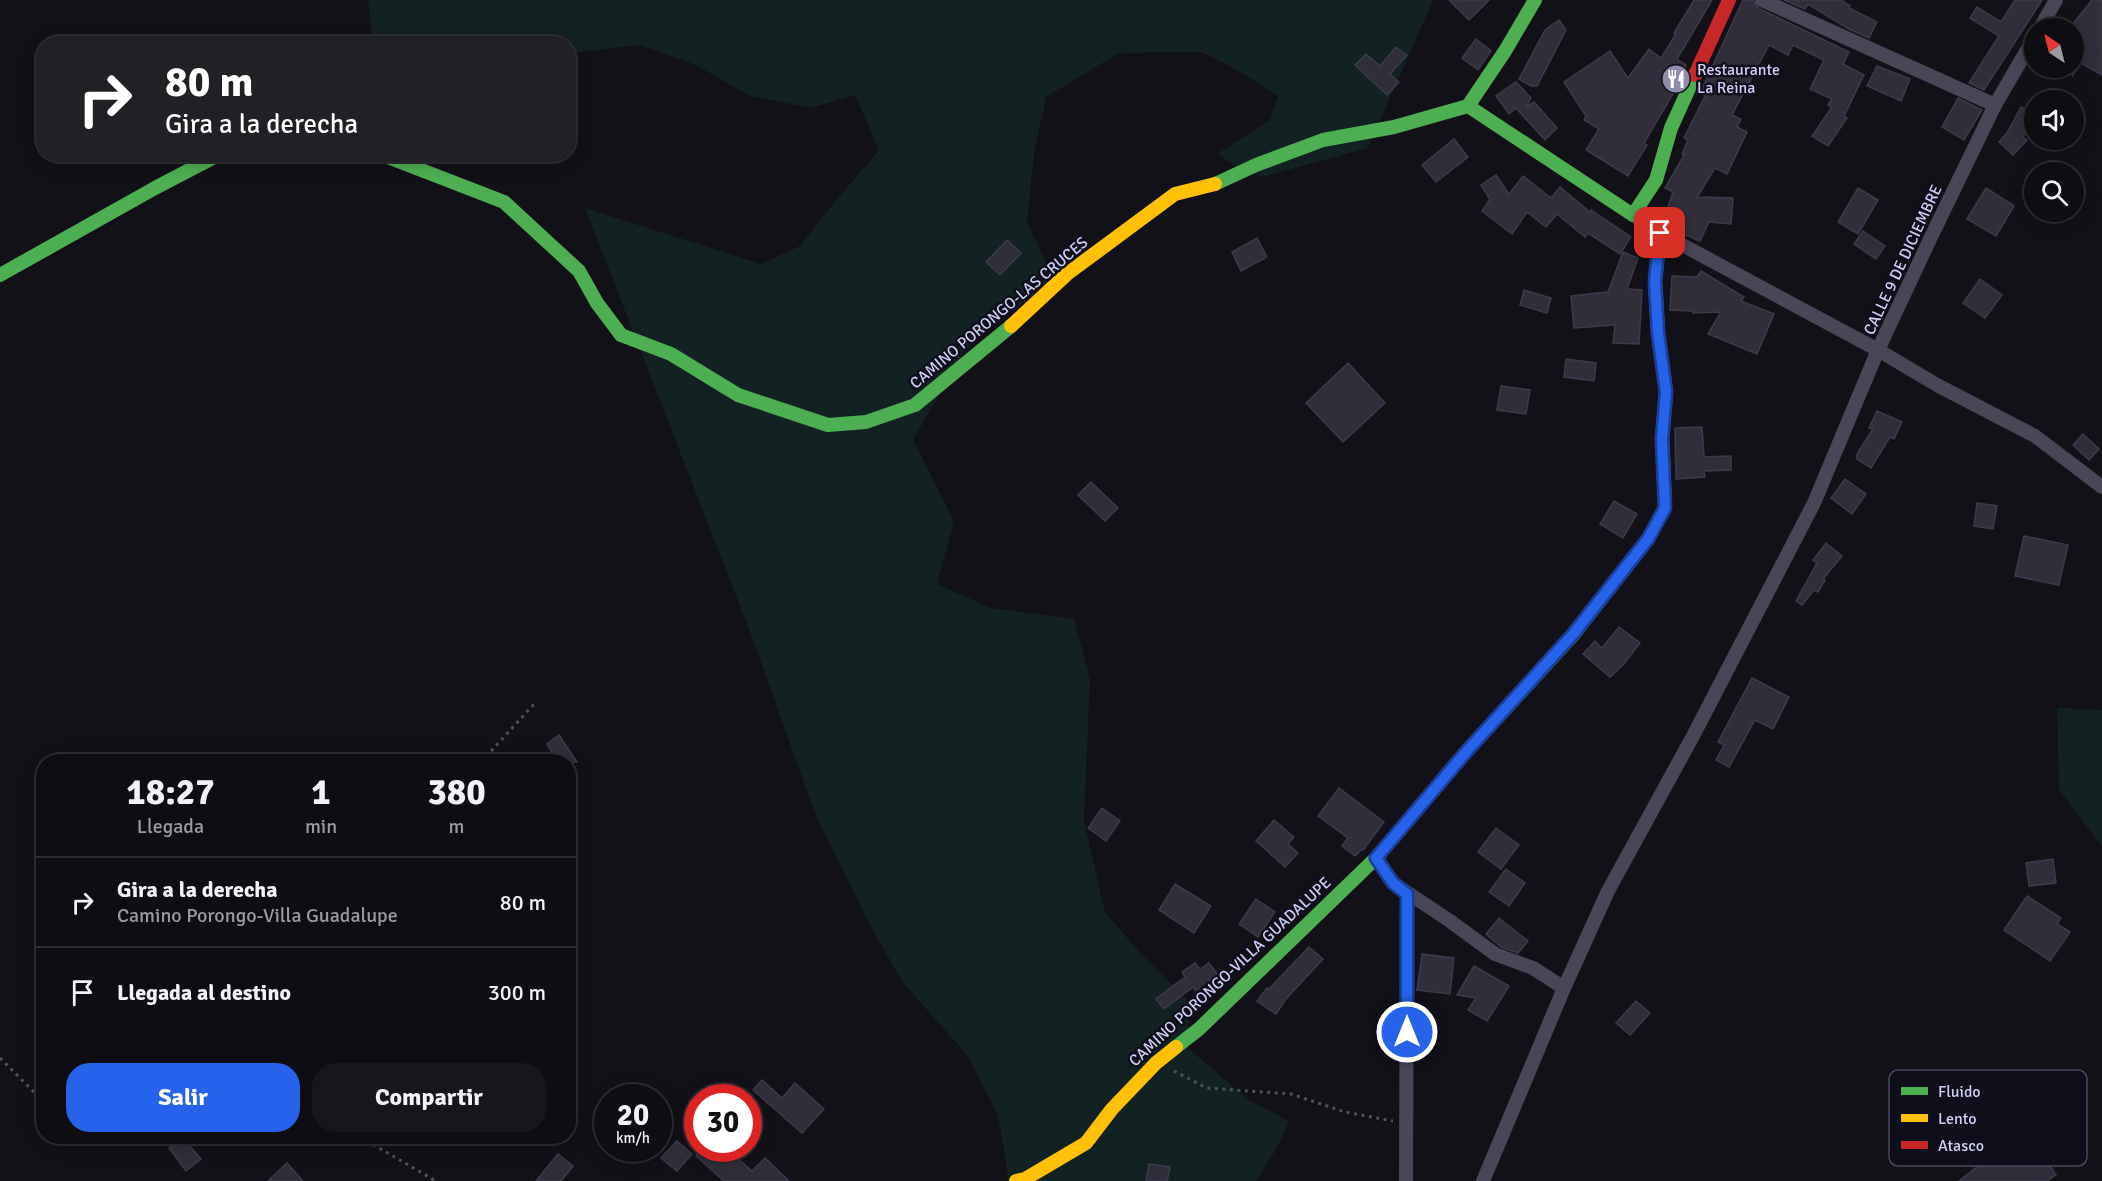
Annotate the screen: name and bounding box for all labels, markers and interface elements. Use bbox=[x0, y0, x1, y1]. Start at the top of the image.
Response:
north arrow bbox=[2024, 18, 2084, 78]
map controls bbox=[2024, 18, 2084, 222]
text: 80 m bbox=[165, 57, 254, 108]
icon: right bbox=[66, 60, 144, 138]
place label: Restaurante La Reina bbox=[1697, 60, 1780, 98]
restaurant icon: Restaurante La Reina bbox=[1660, 63, 1692, 95]
button: sound bbox=[2024, 90, 2084, 150]
text: Gira a la derecha bbox=[165, 108, 358, 141]
button: search bbox=[2024, 162, 2084, 222]
street label: CALLE 9 DE DICIEMBRE bbox=[1859, 182, 1947, 338]
pin bbox=[1634, 207, 1685, 258]
icon: arrive bbox=[1643, 216, 1676, 249]
street label: CAMINO PORONGO-LAS CRUCES bbox=[906, 233, 1092, 393]
text: 18:27 bbox=[126, 770, 215, 815]
text: 1 bbox=[311, 770, 331, 815]
text: 380 bbox=[427, 770, 486, 815]
text: Llegada bbox=[137, 814, 204, 839]
text: min bbox=[305, 814, 337, 839]
text: m bbox=[449, 814, 465, 839]
street label: CAMINO PORONGO-VILLA GUADALUPE bbox=[1125, 873, 1335, 1071]
text: Gira a la derecha bbox=[117, 876, 278, 903]
icon: right bbox=[66, 886, 99, 919]
text: 80 m bbox=[500, 889, 546, 916]
text: Camino Porongo-Villa Guadalupe bbox=[117, 903, 398, 928]
icon: arrive bbox=[66, 976, 99, 1009]
text: Llegada al destino bbox=[117, 979, 291, 1006]
text: 300 m bbox=[488, 979, 546, 1006]
position arrow bbox=[1375, 1000, 1439, 1064]
button: Salir bbox=[66, 1063, 300, 1132]
button: Compartir bbox=[312, 1063, 546, 1132]
legend bbox=[1889, 1070, 2087, 1166]
text: Fluido bbox=[1938, 1082, 1981, 1102]
speed limit sign: 30 bbox=[684, 1084, 762, 1162]
text: 20 bbox=[617, 1097, 649, 1134]
text: Lento bbox=[1938, 1109, 1976, 1129]
text: km/h bbox=[616, 1129, 650, 1147]
text: Atasco bbox=[1938, 1136, 1984, 1156]

